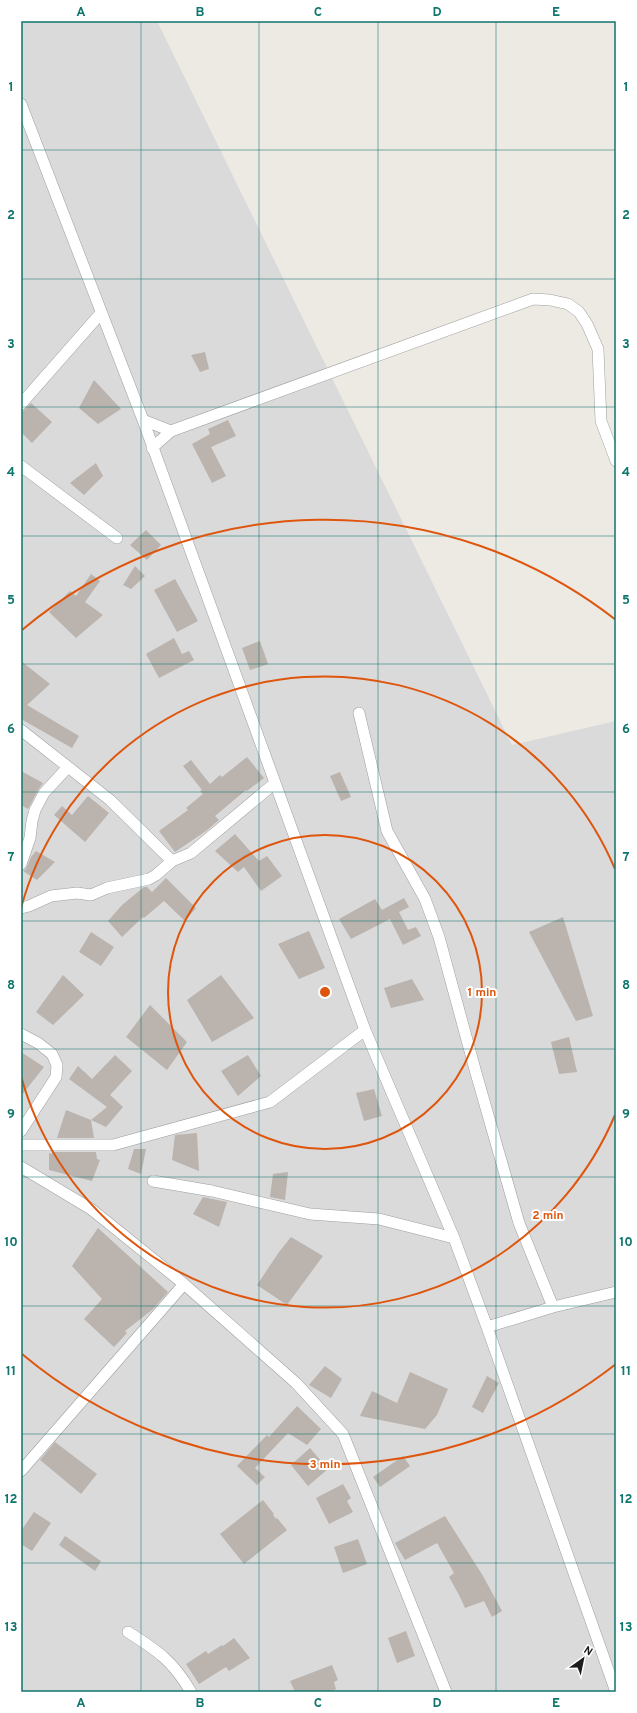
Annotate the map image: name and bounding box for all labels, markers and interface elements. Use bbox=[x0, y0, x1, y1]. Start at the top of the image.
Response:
text: A bbox=[76, 5, 86, 21]
text: B bbox=[196, 5, 205, 21]
text: C bbox=[314, 5, 322, 21]
text: D bbox=[432, 5, 442, 21]
text: E bbox=[552, 5, 560, 21]
text: 1 bbox=[8, 80, 14, 96]
text: 1 bbox=[623, 80, 629, 96]
text: 2 bbox=[7, 208, 15, 224]
text: 2 bbox=[622, 208, 630, 224]
text: 3 bbox=[7, 337, 15, 353]
text: 3 bbox=[622, 337, 630, 353]
text: 4 bbox=[7, 465, 15, 481]
text: 4 bbox=[622, 465, 630, 481]
text: 5 bbox=[7, 593, 15, 609]
text: 5 bbox=[622, 593, 630, 609]
text: 6 bbox=[7, 722, 15, 738]
text: 6 bbox=[622, 722, 630, 738]
text: 7 bbox=[8, 850, 15, 866]
text: 7 bbox=[623, 850, 630, 866]
text: 8 bbox=[7, 978, 15, 994]
text: 8 bbox=[622, 978, 630, 994]
centre of rings bbox=[318, 985, 332, 999]
text: 1 min bbox=[468, 985, 496, 1001]
text: 9 bbox=[7, 1107, 15, 1123]
text: 9 bbox=[622, 1107, 630, 1123]
text: 2 min bbox=[532, 1208, 564, 1224]
text: 10 bbox=[4, 1235, 18, 1251]
text: 10 bbox=[619, 1235, 633, 1251]
text: 11 bbox=[6, 1364, 16, 1380]
text: 11 bbox=[621, 1364, 631, 1380]
text: 3 min bbox=[309, 1457, 341, 1473]
text: 12 bbox=[4, 1492, 18, 1508]
text: 12 bbox=[619, 1492, 633, 1508]
text: 13 bbox=[5, 1620, 18, 1636]
text: 13 bbox=[620, 1620, 633, 1636]
north arrow bbox=[563, 1639, 603, 1679]
text: N bbox=[581, 1643, 595, 1659]
text: A bbox=[76, 1696, 86, 1712]
text: B bbox=[196, 1696, 205, 1712]
text: C bbox=[314, 1696, 322, 1712]
text: D bbox=[432, 1696, 442, 1712]
text: E bbox=[552, 1696, 560, 1712]

